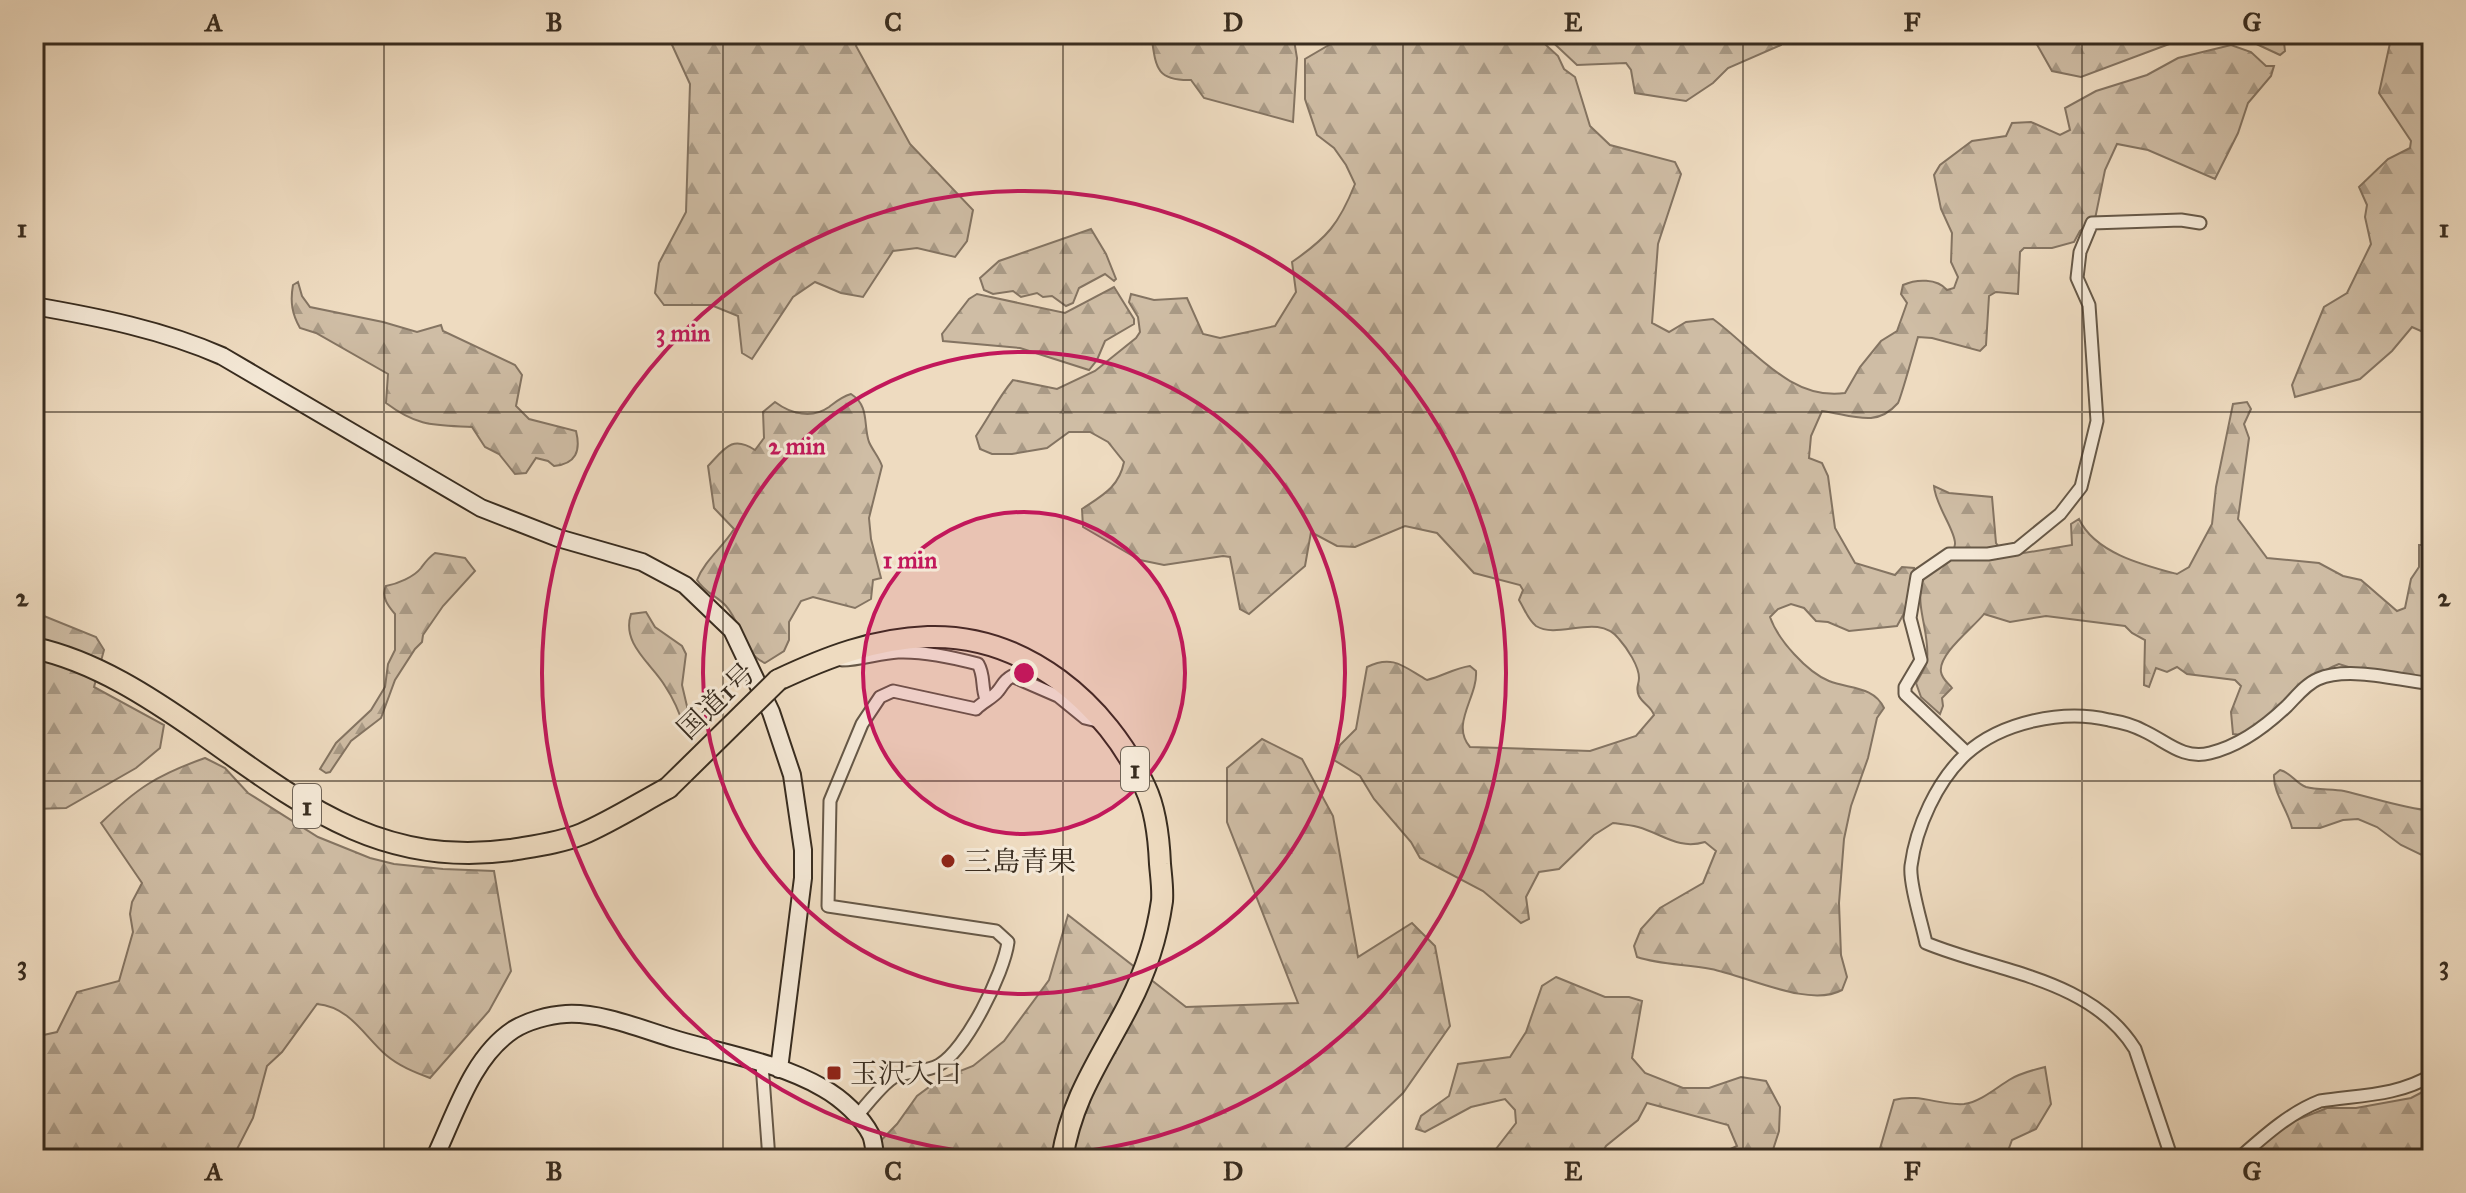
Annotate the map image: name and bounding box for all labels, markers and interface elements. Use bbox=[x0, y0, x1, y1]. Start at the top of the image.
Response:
text: A bbox=[203, 6, 223, 38]
text: B bbox=[545, 6, 563, 38]
text: C bbox=[884, 6, 902, 38]
text: D bbox=[1223, 6, 1243, 38]
text: E bbox=[1564, 6, 1583, 38]
text: F bbox=[1904, 6, 1921, 38]
text: G bbox=[2242, 6, 2262, 38]
text: 1 bbox=[17, 212, 27, 244]
text: 1 bbox=[2439, 212, 2449, 244]
text: 3 min bbox=[656, 318, 710, 348]
text: 2 min bbox=[769, 431, 825, 461]
text: 1 min bbox=[883, 545, 937, 575]
text: 2 bbox=[16, 581, 30, 613]
text: 2 bbox=[2438, 581, 2452, 613]
street label: 国道1号 bbox=[670, 655, 762, 747]
centre of rings bbox=[1010, 659, 1038, 687]
road number: 1 bbox=[1121, 747, 1149, 791]
road number: 1 bbox=[293, 784, 321, 828]
place label: 三島青果 bbox=[964, 844, 1076, 879]
marker: 三島青果 bbox=[939, 852, 957, 870]
text: 3 bbox=[17, 949, 27, 981]
text: 3 bbox=[2439, 949, 2449, 981]
place label: 玉沢入口 bbox=[850, 1056, 962, 1091]
marker: 玉沢入口 bbox=[825, 1064, 843, 1082]
text: A bbox=[203, 1155, 223, 1187]
text: B bbox=[545, 1155, 563, 1187]
text: C bbox=[884, 1155, 902, 1187]
text: D bbox=[1223, 1155, 1243, 1187]
text: E bbox=[1564, 1155, 1583, 1187]
text: F bbox=[1904, 1155, 1921, 1187]
text: G bbox=[2242, 1155, 2262, 1187]

